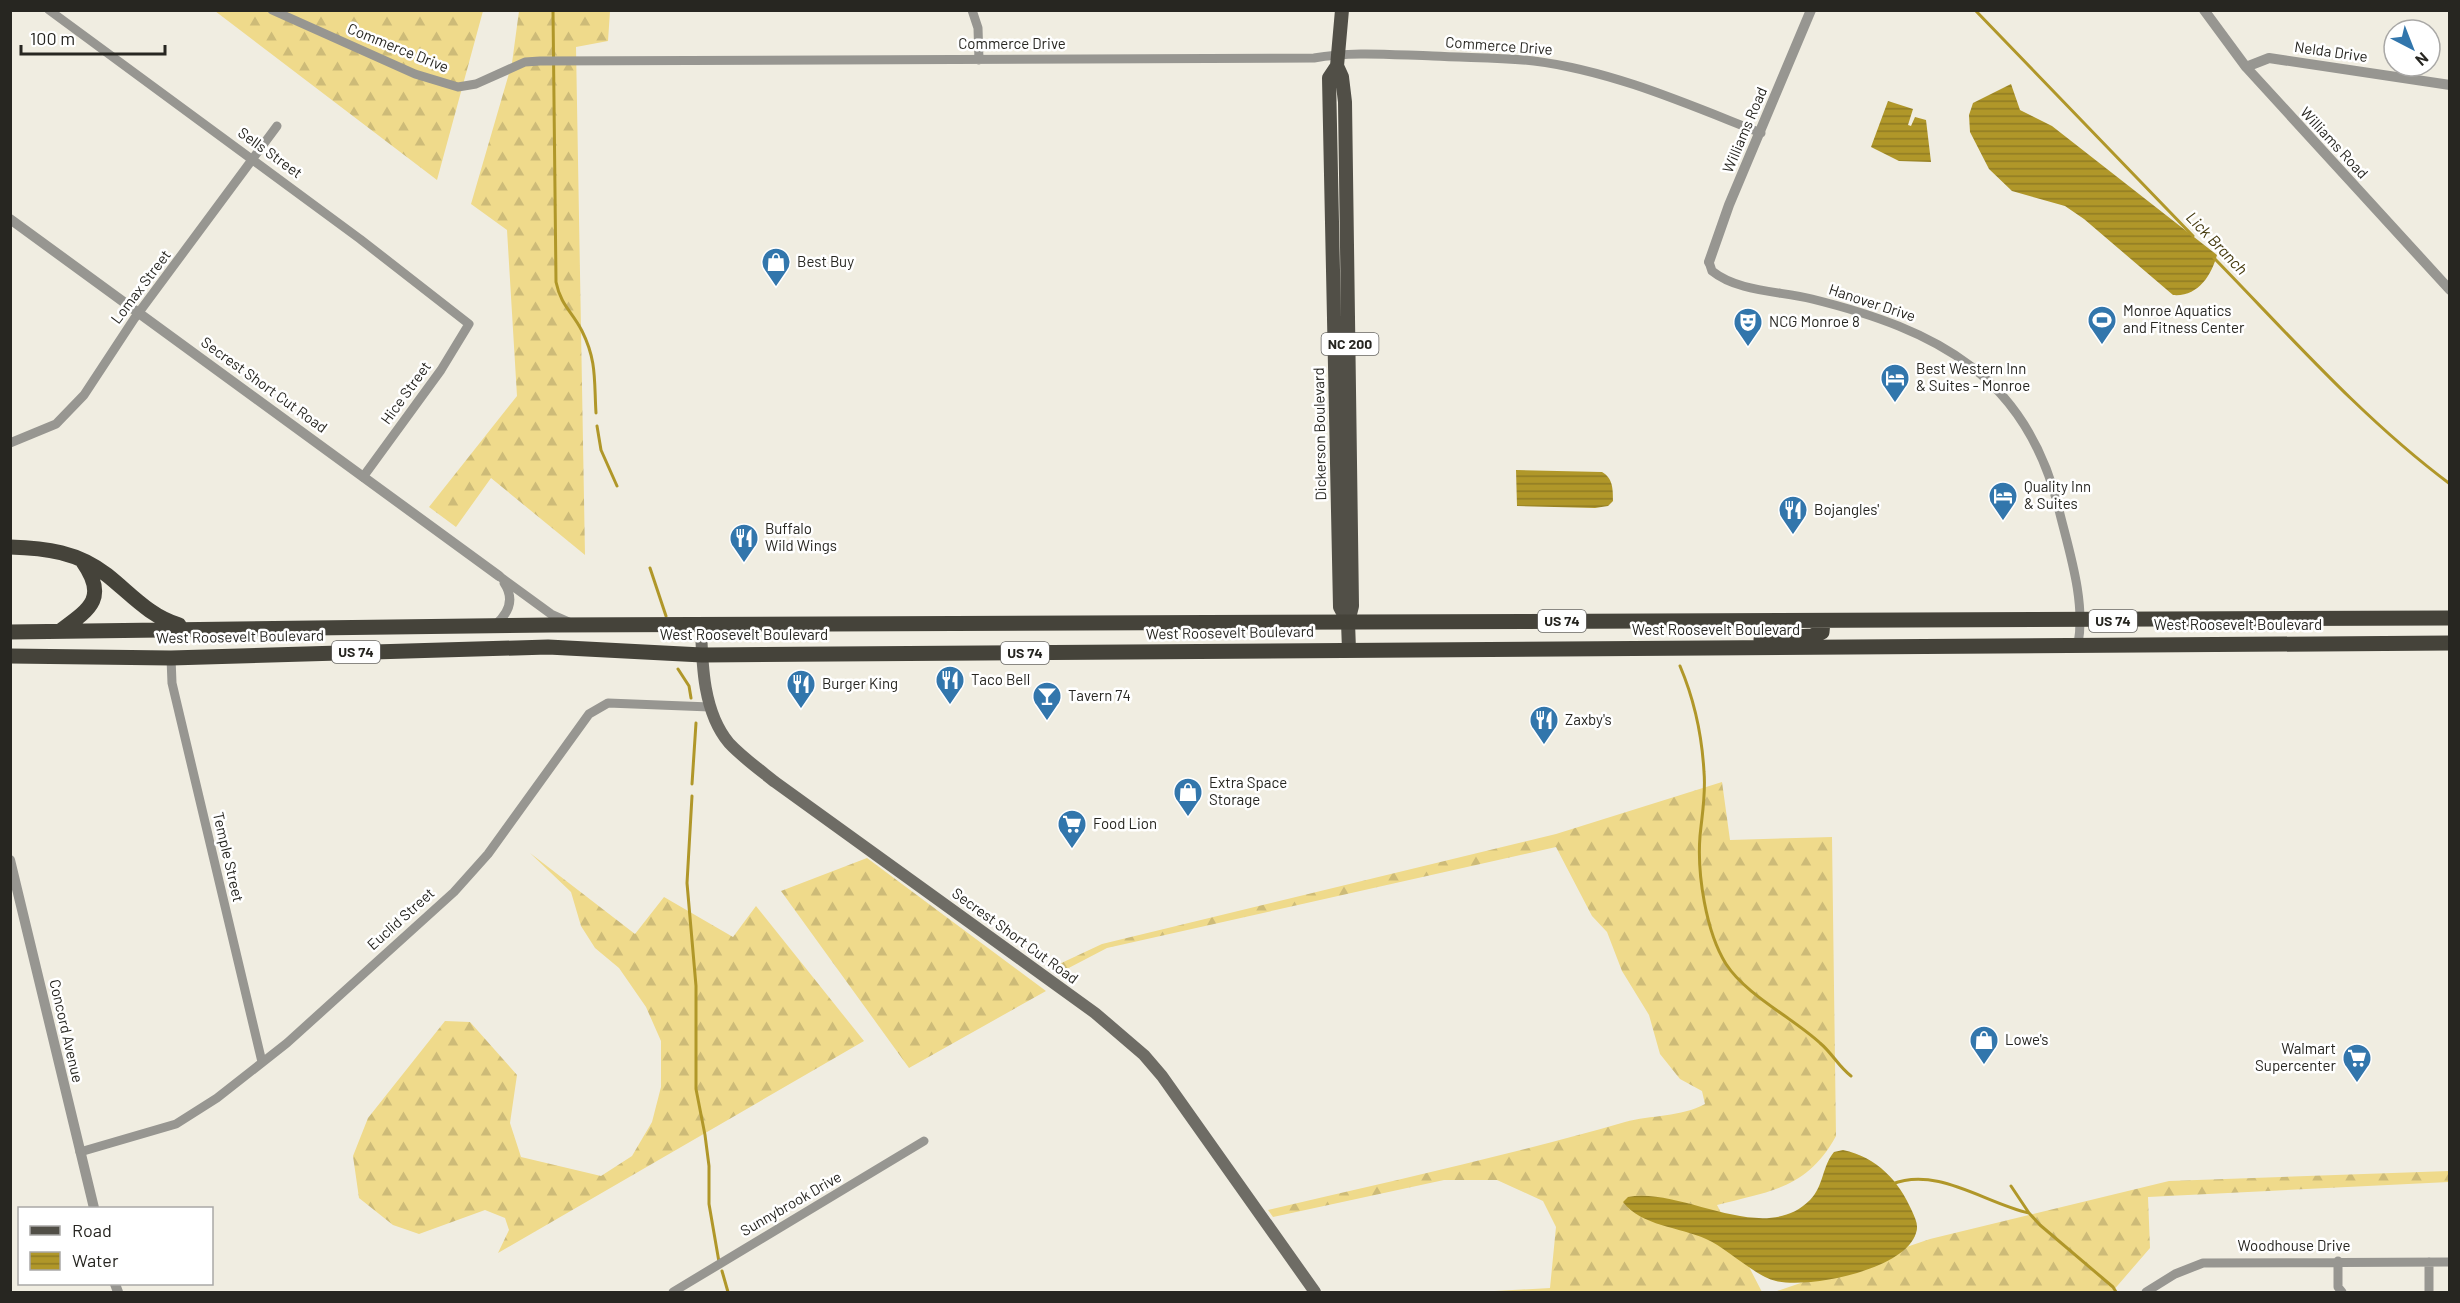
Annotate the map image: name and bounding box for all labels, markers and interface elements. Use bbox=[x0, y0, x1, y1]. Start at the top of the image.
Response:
scale bar bbox=[21, 18, 165, 56]
north arrow bbox=[2382, 18, 2442, 78]
street label: Commerce Drive bbox=[345, 19, 452, 76]
text: 100 m bbox=[30, 27, 75, 49]
street label: Commerce Drive bbox=[1445, 32, 1553, 58]
street label: Commerce Drive bbox=[958, 34, 1066, 52]
street label: Nelda Drive bbox=[2293, 37, 2369, 65]
text: N bbox=[2412, 49, 2433, 70]
street label: Williams Road bbox=[1718, 84, 1770, 175]
street label: Williams Road bbox=[2297, 103, 2372, 182]
street label: Sells Street bbox=[235, 123, 306, 181]
water label: Lick Branch bbox=[2183, 207, 2252, 278]
street label: Lomax Street bbox=[107, 246, 174, 327]
shop icon: Best Buy bbox=[760, 246, 792, 288]
place label: Best Buy bbox=[797, 252, 854, 270]
street label: Hanover Drive bbox=[1827, 280, 1918, 325]
place label: Monroe Aquatics and Fitness Center bbox=[2123, 301, 2245, 336]
sports icon: Monroe Aquatics and Fitness Center bbox=[2086, 304, 2118, 346]
theatre icon: NCG Monroe 8 bbox=[1732, 306, 1764, 348]
place label: NCG Monroe 8 bbox=[1769, 312, 1860, 330]
street label: Secrest Short Cut Road bbox=[198, 332, 331, 436]
road number: NC 200 bbox=[1322, 333, 1378, 355]
street label: Hice Street bbox=[376, 357, 434, 427]
place label: Best Western Inn & Suites - Monroe bbox=[1916, 359, 2030, 394]
hotel icon: Best Western Inn & Suites - Monroe bbox=[1879, 362, 1911, 404]
street label: Dickerson Boulevard bbox=[1309, 367, 1329, 501]
place label: Quality Inn & Suites bbox=[2024, 477, 2091, 512]
hotel icon: Quality Inn & Suites bbox=[1987, 480, 2019, 522]
restaurant icon: Bojangles' bbox=[1777, 494, 1809, 536]
place label: Bojangles' bbox=[1814, 500, 1879, 518]
place label: Buffalo Wild Wings bbox=[765, 519, 837, 554]
restaurant icon: Buffalo Wild Wings bbox=[728, 522, 760, 564]
road number: US 74 bbox=[1538, 610, 1586, 632]
road number: US 74 bbox=[2089, 610, 2137, 632]
street label: West Roosevelt Boulevard bbox=[2154, 615, 2322, 633]
street label: West Roosevelt Boulevard bbox=[1632, 620, 1800, 638]
street label: West Roosevelt Boulevard bbox=[1146, 622, 1314, 642]
street label: West Roosevelt Boulevard bbox=[660, 625, 828, 643]
street label: West Roosevelt Boulevard bbox=[156, 626, 324, 646]
road number: US 74 bbox=[332, 641, 380, 663]
road number: US 74 bbox=[1001, 642, 1049, 664]
restaurant icon: Taco Bell bbox=[934, 664, 966, 706]
restaurant icon: Burger King bbox=[785, 668, 817, 710]
place label: Taco Bell bbox=[971, 670, 1030, 688]
place label: Burger King bbox=[822, 674, 898, 692]
bar icon: Tavern 74 bbox=[1031, 680, 1063, 722]
place label: Tavern 74 bbox=[1068, 686, 1131, 704]
restaurant icon: Zaxby's bbox=[1528, 704, 1560, 746]
place label: Zaxby's bbox=[1565, 710, 1612, 728]
place label: Extra Space Storage bbox=[1209, 773, 1287, 808]
shop icon: Extra Space Storage bbox=[1172, 776, 1204, 818]
supermarket icon: Food Lion bbox=[1056, 808, 1088, 850]
street label: Temple Street bbox=[210, 810, 248, 903]
place label: Food Lion bbox=[1093, 814, 1157, 832]
street label: Euclid Street bbox=[363, 883, 438, 953]
street label: Secrest Short Cut Road bbox=[949, 883, 1082, 987]
street label: Concord Avenue bbox=[46, 977, 88, 1084]
shop icon: Lowe's bbox=[1968, 1024, 2000, 1066]
place label: Lowe's bbox=[2005, 1030, 2048, 1048]
place label: Walmart Supercenter bbox=[2255, 1039, 2337, 1074]
supermarket icon: Walmart Supercenter bbox=[2341, 1042, 2373, 1084]
street label: Sunnybrook Drive bbox=[737, 1167, 844, 1239]
legend bbox=[18, 1207, 213, 1285]
text: Road bbox=[72, 1219, 112, 1241]
street label: Woodhouse Drive bbox=[2238, 1236, 2350, 1254]
text: Water bbox=[72, 1249, 119, 1271]

